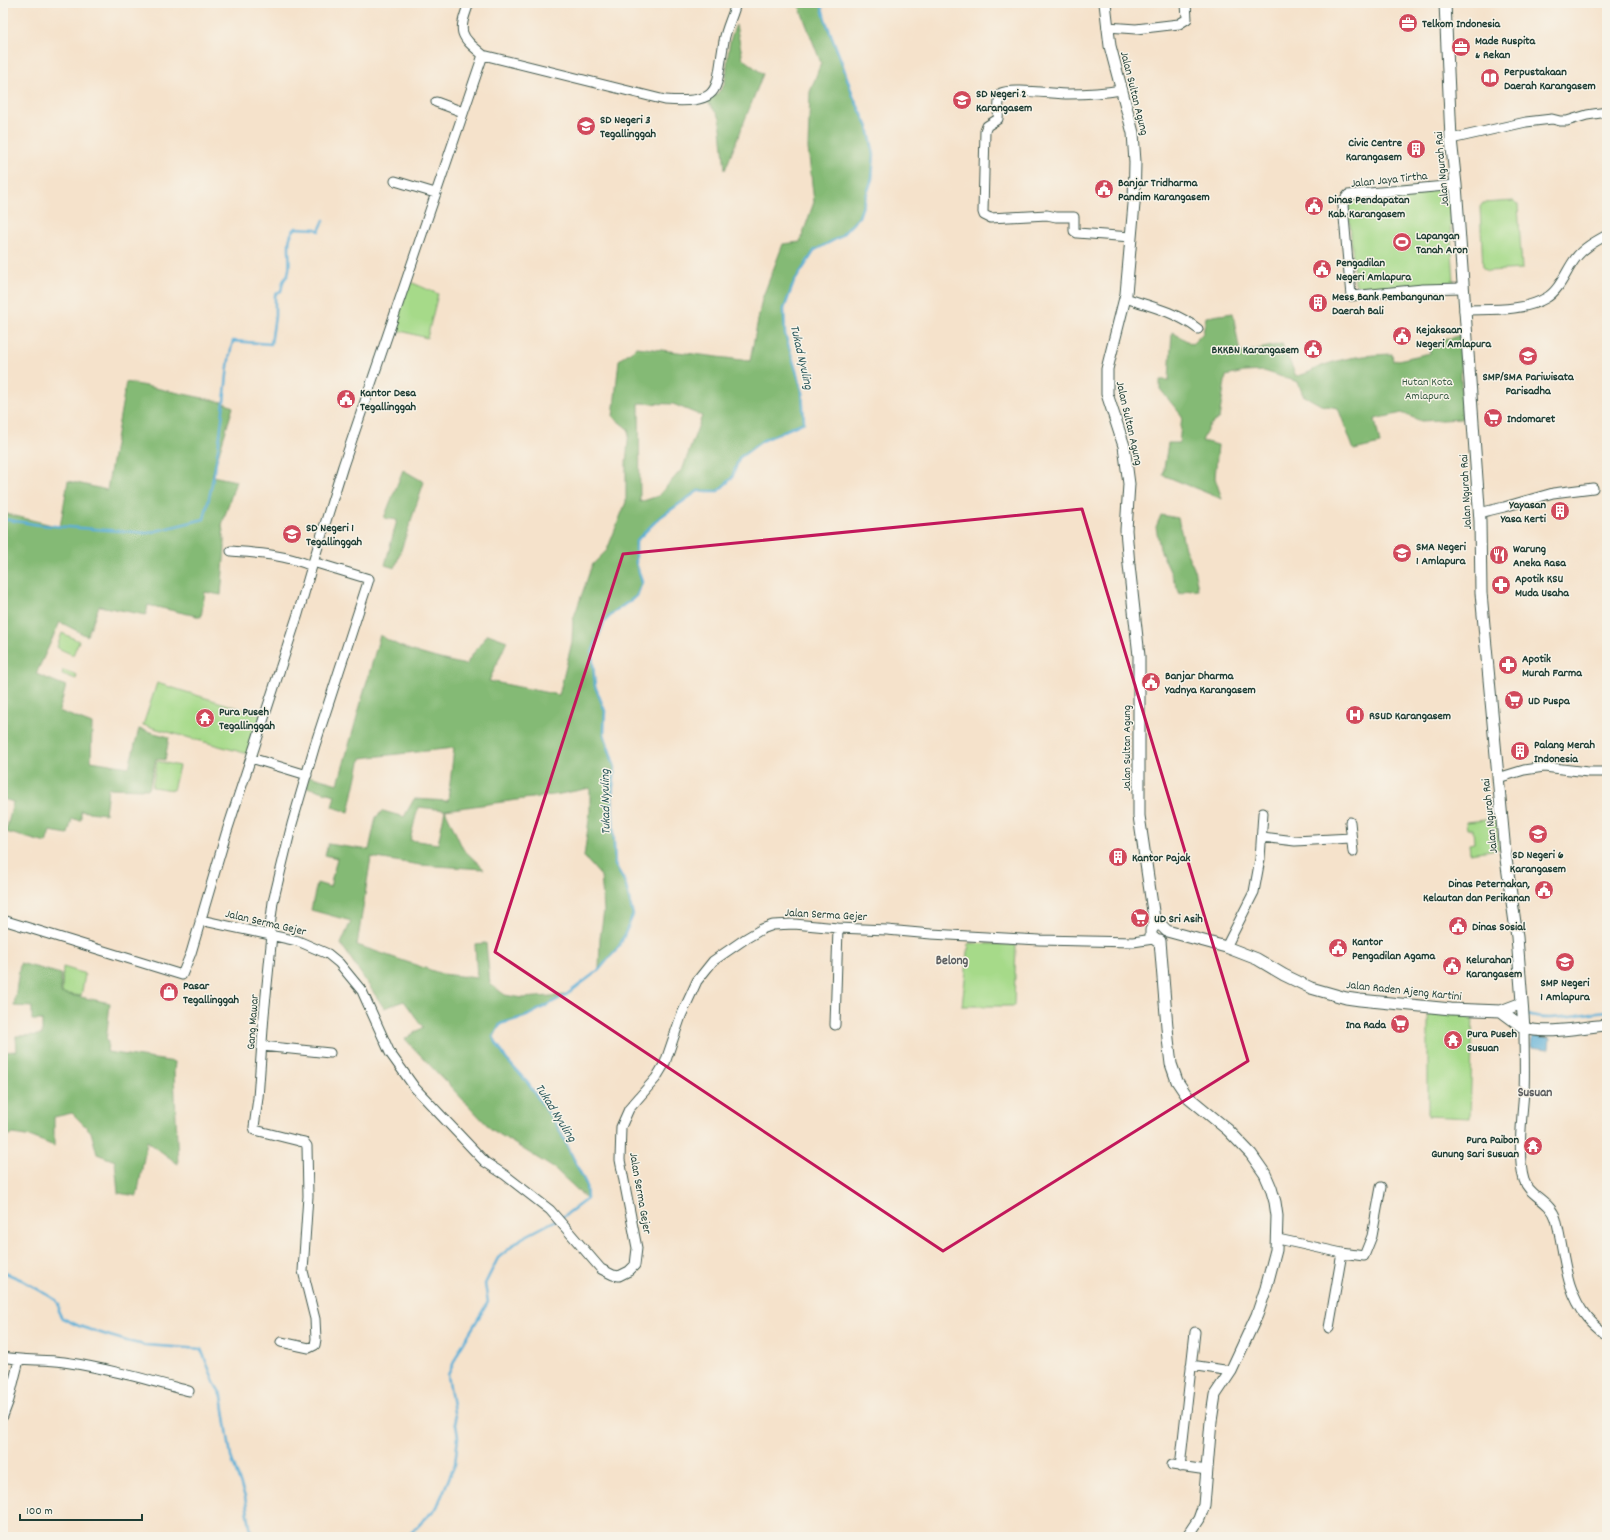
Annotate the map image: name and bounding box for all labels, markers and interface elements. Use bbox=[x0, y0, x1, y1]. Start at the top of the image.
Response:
office icon: Telkom Indonesia bbox=[1397, 12, 1419, 34]
place label: Telkom Indonesia bbox=[1422, 16, 1501, 33]
place label: Made Ruspita & Rekan bbox=[1475, 33, 1537, 64]
office icon: Made Ruspita & Rekan bbox=[1450, 36, 1472, 58]
street label: Jalan Sultan Agung bbox=[1115, 49, 1152, 137]
place label: Perpustakaan Daerah Karangasem bbox=[1504, 64, 1596, 95]
library icon: Perpustakaan Daerah Karangasem bbox=[1479, 67, 1501, 89]
place label: SD Negeri 2 Karangasem bbox=[976, 86, 1032, 117]
school or university icon: SD Negeri 2 Karangasem bbox=[951, 89, 973, 111]
place label: SD Negeri 3 Tegallinggah bbox=[600, 112, 657, 143]
school or university icon: SD Negeri 3 Tegallinggah bbox=[575, 115, 597, 137]
street label: Jalan Ngurah Rai bbox=[1431, 131, 1454, 207]
place label: Civic Centre Karangasem bbox=[1346, 135, 1403, 166]
building icon: Civic Centre Karangasem bbox=[1405, 138, 1427, 160]
street label: Jalan Jaya Tirtha bbox=[1350, 168, 1429, 193]
place label: Banjar Tridharma Pandim Karangasem bbox=[1118, 175, 1210, 206]
public building icon: Banjar Tridharma Pandim Karangasem bbox=[1093, 178, 1115, 200]
place label: Dinas Pendapatan Kab. Karangasem bbox=[1328, 192, 1410, 223]
public building icon: Dinas Pendapatan Kab. Karangasem bbox=[1303, 195, 1325, 217]
place label: Lapangan Tanah Aron bbox=[1416, 228, 1468, 259]
sports icon: Lapangan Tanah Aron bbox=[1391, 231, 1413, 253]
place label: Pengadilan Negeri Amlapura bbox=[1336, 255, 1413, 286]
public building icon: Pengadilan Negeri Amlapura bbox=[1311, 258, 1333, 280]
place label: Mess Bank Pembangunan Daerah Bali bbox=[1332, 289, 1445, 320]
building icon: Mess Bank Pembangunan Daerah Bali bbox=[1307, 292, 1329, 314]
place label: Kejaksaan Negeri Amlapura bbox=[1416, 322, 1493, 353]
water label: Tukad Nyuling bbox=[784, 323, 818, 393]
public building icon: Kejaksaan Negeri Amlapura bbox=[1391, 325, 1413, 347]
public building icon: BKKBN Karangasem bbox=[1302, 338, 1324, 360]
place label: BKKBN Karangasem bbox=[1212, 342, 1299, 359]
school or university icon: SMP/SMA Pariwisata Parisadha bbox=[1517, 345, 1539, 367]
place label: SMP/SMA Pariwisata Parisadha bbox=[1482, 369, 1575, 400]
park label: Hutan Kota Amlapura bbox=[1402, 374, 1453, 405]
street label: Jalan Sultan Agung bbox=[1111, 379, 1147, 467]
place label: Kantor Desa Tegallinggah bbox=[360, 385, 417, 416]
public building icon: Kantor Desa Tegallinggah bbox=[335, 388, 357, 410]
supermarket icon: Indomaret bbox=[1482, 407, 1504, 429]
place label: Indomaret bbox=[1507, 411, 1556, 428]
street label: Jalan Ngurah Rai bbox=[1456, 454, 1477, 530]
place label: Yayasan Yasa Kerti bbox=[1500, 497, 1547, 528]
building icon: Yayasan Yasa Kerti bbox=[1549, 500, 1571, 522]
place label: SD Negeri 1 Tegallinggah bbox=[306, 520, 363, 551]
school or university icon: SD Negeri 1 Tegallinggah bbox=[281, 523, 303, 545]
place label: SMA Negeri 1 Amlapura bbox=[1416, 539, 1467, 570]
place label: Warung Aneka Rasa bbox=[1513, 541, 1567, 572]
school or university icon: SMA Negeri 1 Amlapura bbox=[1391, 542, 1413, 564]
restaurant icon: Warung Aneka Rasa bbox=[1488, 544, 1510, 566]
place label: Apotik KSU Muda Usaha bbox=[1515, 571, 1570, 602]
pharmacy icon: Apotik KSU Muda Usaha bbox=[1490, 574, 1512, 596]
place label: Apotik Murah Farma bbox=[1522, 651, 1583, 682]
pharmacy icon: Apotik Murah Farma bbox=[1497, 654, 1519, 676]
place label: Banjar Dharma Yadnya Karangasem bbox=[1164, 668, 1256, 699]
public building icon: Banjar Dharma Yadnya Karangasem bbox=[1140, 671, 1162, 693]
supermarket icon: UD Puspa bbox=[1503, 689, 1525, 711]
place label: UD Puspa bbox=[1528, 693, 1571, 710]
place label: Pura Puseh Tegallinggah bbox=[219, 704, 276, 735]
hospital icon: RSUD Karangasem bbox=[1344, 704, 1366, 726]
street label: Jalan Sultan Agung bbox=[1119, 705, 1136, 791]
temple icon: Pura Puseh Tegallinggah bbox=[194, 707, 216, 729]
place label: RSUD Karangasem bbox=[1369, 708, 1451, 725]
place label: Palang Merah Indonesia bbox=[1534, 737, 1596, 768]
building icon: Palang Merah Indonesia bbox=[1509, 740, 1531, 762]
water label: Tukad Nyuling bbox=[596, 768, 617, 835]
street label: Jalan Ngurah Rai bbox=[1478, 778, 1503, 854]
school or university icon: SD Negeri 6 Karangasem bbox=[1527, 823, 1549, 845]
building icon: Kantor Pajak bbox=[1107, 846, 1129, 868]
place label: SD Negeri 6 Karangasem bbox=[1510, 847, 1566, 878]
place label: Kantor Pajak bbox=[1132, 850, 1191, 867]
place label: Dinas Peternakan, Kelautan dan Perikanan bbox=[1423, 876, 1530, 907]
public building icon: Dinas Peternakan, Kelautan dan Perikanan bbox=[1533, 879, 1555, 901]
street label: Jalan Serma Gejer bbox=[784, 905, 868, 926]
street label: Jalan Serma Gejer bbox=[223, 906, 308, 941]
supermarket icon: UD Sri Asih bbox=[1129, 907, 1151, 929]
place label: UD Sri Asih bbox=[1154, 911, 1203, 928]
public building icon: Dinas Sosial bbox=[1447, 915, 1469, 937]
place label: Dinas Sosial bbox=[1472, 919, 1526, 936]
place label: Kantor Pengadilan Agama bbox=[1352, 934, 1436, 965]
public building icon: Kantor Pengadilan Agama bbox=[1327, 937, 1349, 959]
school or university icon: SMP Negeri 1 Amlapura bbox=[1554, 951, 1576, 973]
district label: Belong bbox=[936, 952, 969, 971]
place label: Kelurahan Karangasem bbox=[1466, 952, 1522, 983]
public building icon: Kelurahan Karangasem bbox=[1441, 955, 1463, 977]
place label: SMP Negeri 1 Amlapura bbox=[1540, 975, 1591, 1006]
street label: Jalan Raden Ajeng Kartini bbox=[1345, 977, 1462, 1006]
place label: Pasar Tegallinggah bbox=[183, 978, 240, 1009]
shop icon: Pasar Tegallinggah bbox=[158, 981, 180, 1003]
street label: Gang Mawar bbox=[243, 993, 264, 1050]
supermarket icon: Ina Rada bbox=[1389, 1013, 1411, 1035]
place label: Ina Rada bbox=[1346, 1017, 1387, 1034]
place label: Pura Puseh Susuan bbox=[1467, 1026, 1517, 1057]
temple icon: Pura Puseh Susuan bbox=[1442, 1029, 1464, 1051]
water label: Tukad Nyuling bbox=[529, 1080, 581, 1147]
district label: Susuan bbox=[1518, 1084, 1552, 1103]
place label: Pura Paibon Gunung Sari Susuan bbox=[1431, 1132, 1519, 1163]
temple icon: Pura Paibon Gunung Sari Susuan bbox=[1522, 1135, 1544, 1157]
street label: Jalan Serma Gejer bbox=[624, 1151, 655, 1236]
scale bar bbox=[20, 1496, 142, 1522]
text: 100 m bbox=[26, 1503, 53, 1520]

